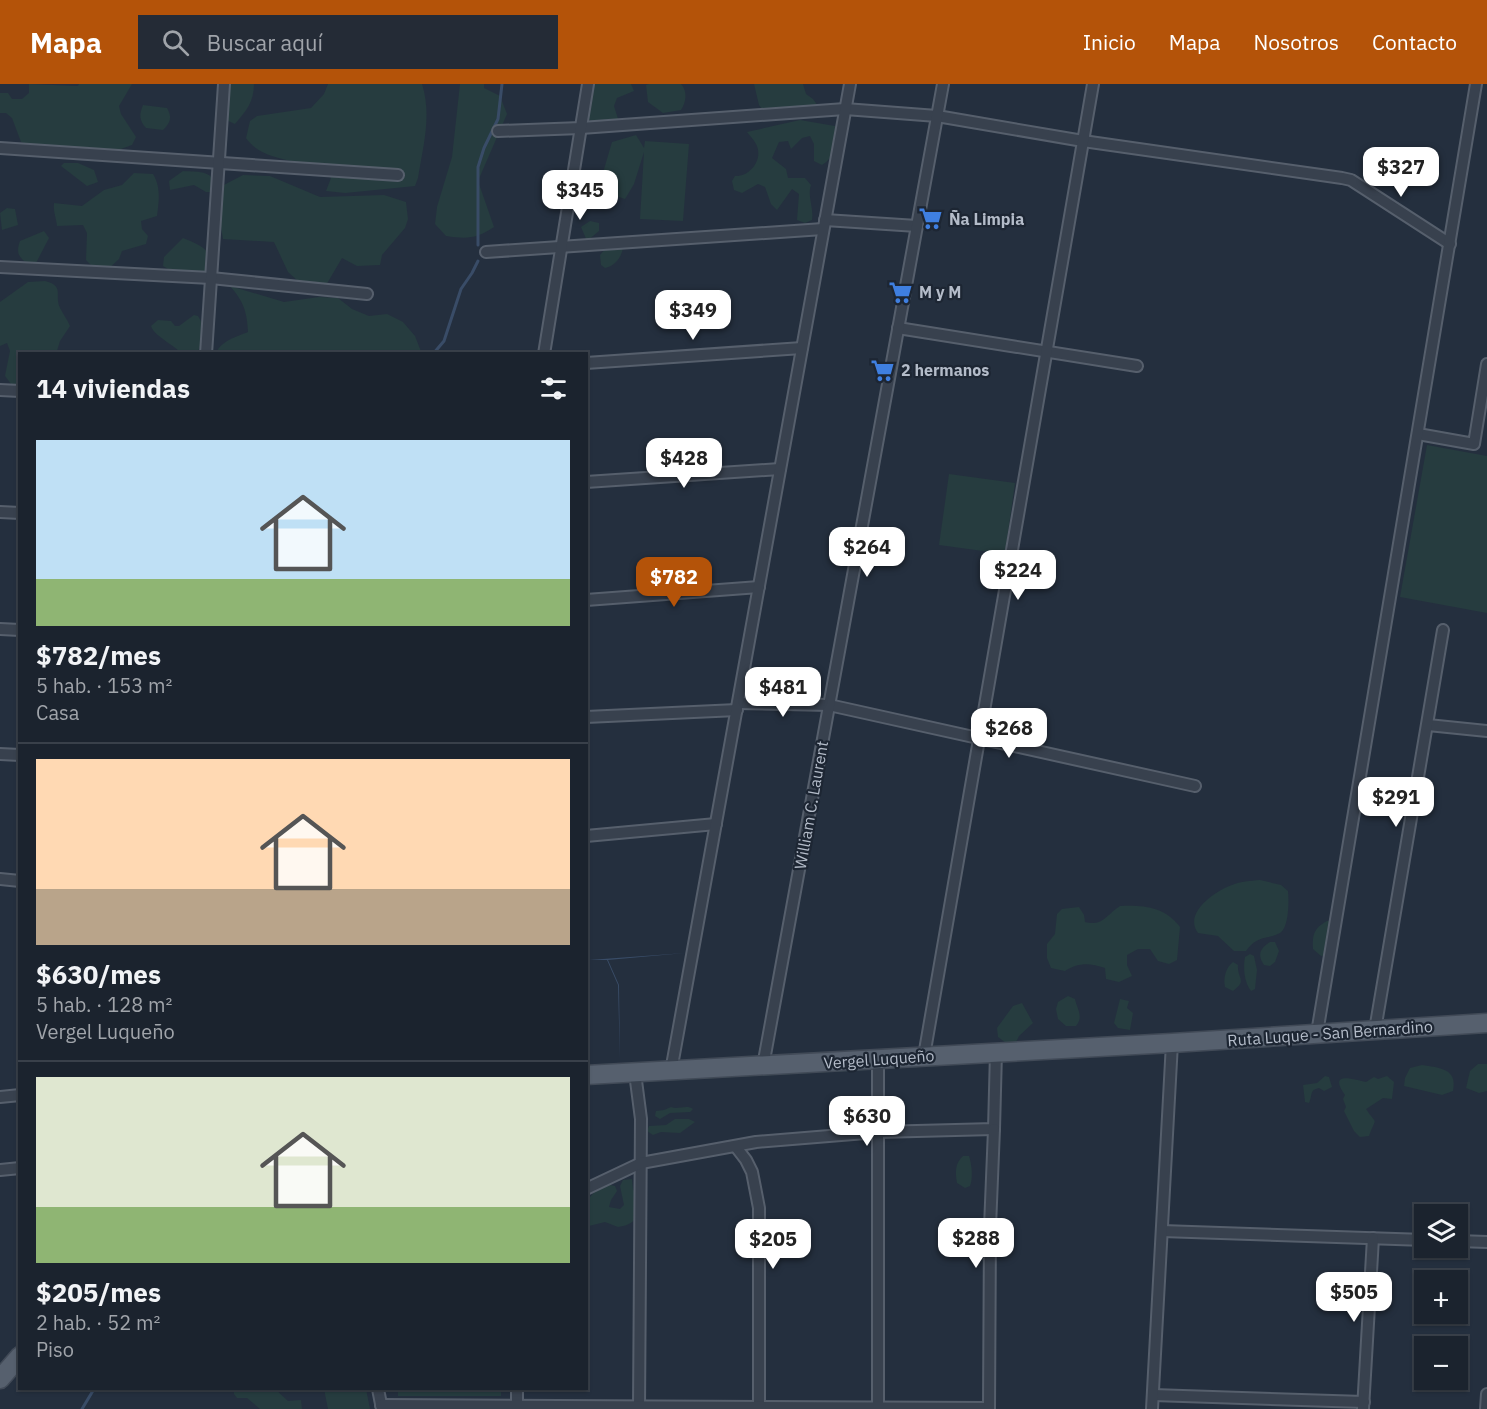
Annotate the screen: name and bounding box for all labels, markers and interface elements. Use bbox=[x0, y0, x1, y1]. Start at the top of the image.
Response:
search box bbox=[138, 15, 558, 69]
text: Mapa bbox=[30, 24, 102, 61]
icon: search bbox=[159, 26, 192, 59]
text: Buscar aquí bbox=[207, 28, 323, 57]
text: Inicio bbox=[1083, 28, 1136, 56]
text: Mapa bbox=[1169, 28, 1221, 56]
text: Nosotros bbox=[1254, 28, 1339, 56]
text: Contacto bbox=[1372, 28, 1457, 56]
pin: $327 bbox=[1365, 147, 1437, 198]
text: $327 bbox=[1377, 153, 1425, 180]
pin: $345 bbox=[544, 170, 616, 221]
text: $345 bbox=[556, 176, 604, 203]
supermarket icon: Ña Limpia bbox=[918, 206, 944, 232]
place label: Ña Limpia bbox=[949, 209, 1024, 229]
supermarket icon: M y M bbox=[888, 279, 914, 305]
place label: M y M bbox=[919, 282, 961, 302]
pin: $349 bbox=[657, 290, 729, 341]
text: $349 bbox=[669, 296, 717, 323]
supermarket icon: 2 hermanos bbox=[870, 357, 896, 383]
place label: 2 hermanos bbox=[901, 360, 989, 380]
text: 14 viviendas bbox=[36, 371, 190, 405]
icon: filters bbox=[537, 372, 570, 405]
pin: $428 bbox=[648, 438, 720, 489]
text: $428 bbox=[660, 444, 708, 471]
icon: home bbox=[249, 479, 357, 587]
pin: $264 bbox=[831, 527, 903, 578]
text: $264 bbox=[843, 533, 891, 560]
pin: $224 bbox=[982, 550, 1054, 601]
text: $224 bbox=[994, 556, 1042, 583]
pin: $782 bbox=[638, 557, 710, 608]
text: $782 bbox=[650, 563, 698, 590]
text: $782/mes bbox=[36, 638, 161, 672]
pin: $481 bbox=[747, 667, 819, 718]
text: 5 hab. · 153 m² bbox=[36, 672, 172, 699]
text: $481 bbox=[759, 673, 807, 700]
text: Casa bbox=[36, 699, 80, 726]
pin: $268 bbox=[973, 708, 1045, 759]
text: $268 bbox=[985, 714, 1033, 741]
street label: William C. Laurent bbox=[790, 739, 832, 871]
pin: $291 bbox=[1360, 777, 1432, 828]
text: $291 bbox=[1372, 783, 1420, 810]
icon: home bbox=[249, 798, 357, 906]
text: $630/mes bbox=[36, 957, 161, 991]
text: 5 hab. · 128 m² bbox=[36, 991, 172, 1018]
street label: Ruta Luque - San Bernardino bbox=[1227, 1016, 1433, 1050]
text: Vergel Luqueño bbox=[36, 1018, 175, 1045]
street label: Vergel Luqueño bbox=[823, 1045, 935, 1073]
pin: $630 bbox=[831, 1096, 903, 1147]
text: $630 bbox=[843, 1102, 891, 1129]
icon: home bbox=[249, 1116, 357, 1224]
map controls bbox=[1414, 1204, 1468, 1390]
button: layers bbox=[1414, 1204, 1468, 1258]
pin: $288 bbox=[940, 1218, 1012, 1269]
pin: $205 bbox=[737, 1219, 809, 1270]
text: $288 bbox=[952, 1224, 1000, 1251]
text: $205 bbox=[749, 1225, 797, 1252]
button: + bbox=[1414, 1270, 1468, 1324]
pin: $505 bbox=[1318, 1272, 1390, 1323]
text: $205/mes bbox=[36, 1275, 161, 1309]
text: $505 bbox=[1330, 1278, 1378, 1305]
text: 2 hab. · 52 m² bbox=[36, 1309, 160, 1336]
text: Piso bbox=[36, 1336, 74, 1363]
button: − bbox=[1414, 1336, 1468, 1390]

